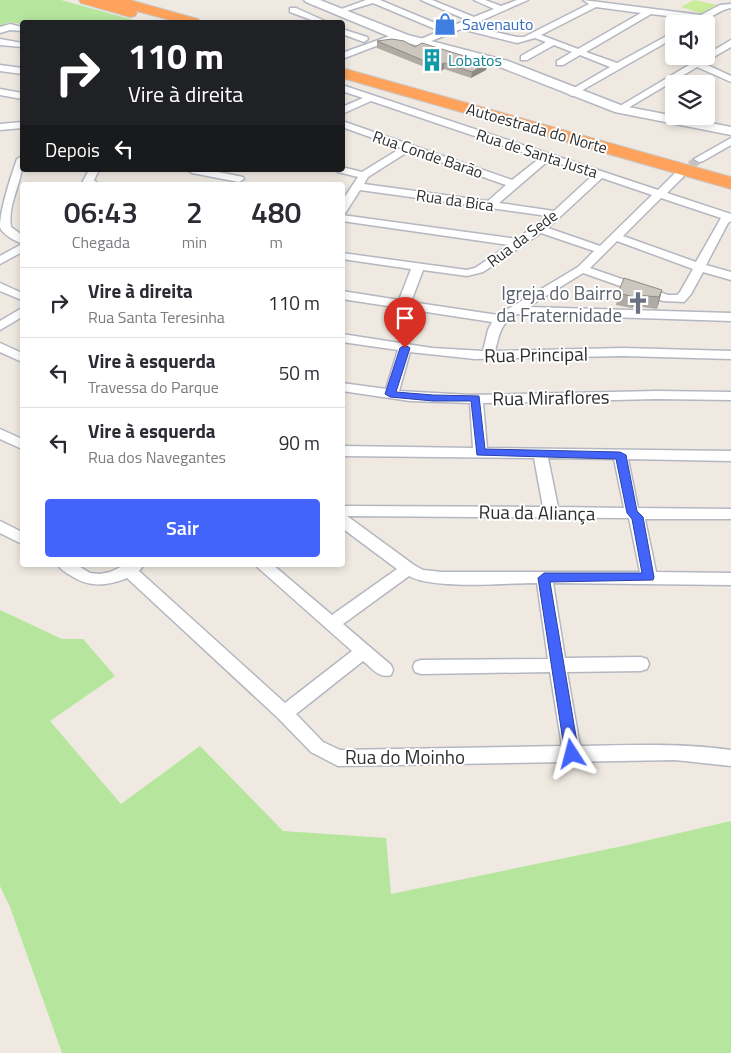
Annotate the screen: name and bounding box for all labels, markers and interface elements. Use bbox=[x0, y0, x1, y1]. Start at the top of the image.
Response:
shop icon: Savenauto bbox=[432, 11, 458, 37]
place label: Savenauto bbox=[462, 12, 533, 36]
map controls bbox=[665, 15, 715, 125]
button: sound bbox=[665, 15, 715, 65]
text: 110 m bbox=[128, 29, 224, 83]
icon: right bbox=[45, 40, 110, 105]
building icon: Lobatos bbox=[419, 47, 445, 73]
place label: Lobatos bbox=[448, 48, 502, 72]
button: layers bbox=[665, 75, 715, 125]
text: Vire à direita bbox=[128, 77, 243, 111]
street label: Autoestrada do Norte bbox=[464, 96, 610, 160]
street label: Rua de Santa Justa bbox=[473, 122, 601, 184]
street label: Rua Conde Barão bbox=[370, 124, 486, 184]
text: Depois bbox=[45, 135, 100, 164]
icon: left bbox=[110, 135, 138, 163]
street label: Rua da Bica bbox=[415, 183, 495, 217]
text: 06:43 bbox=[64, 189, 138, 235]
text: 2 bbox=[186, 189, 203, 235]
text: 480 bbox=[251, 189, 301, 235]
street label: Rua da Sede bbox=[482, 203, 562, 273]
text: Chegada bbox=[72, 230, 130, 254]
text: min bbox=[182, 230, 207, 254]
text: m bbox=[269, 230, 283, 254]
text: Vire à direita bbox=[88, 276, 193, 305]
place label: Igreja do Bairro da Fraternidade bbox=[496, 278, 622, 329]
text: 110 m bbox=[268, 288, 320, 317]
icon: right bbox=[45, 289, 73, 317]
church icon: Igreja do Bairro da Fraternidade bbox=[625, 290, 651, 316]
pin bbox=[384, 297, 426, 348]
icon: arrive bbox=[391, 304, 419, 332]
text: Rua Santa Teresinha bbox=[88, 305, 225, 329]
street label: Rua Principal bbox=[484, 339, 588, 369]
text: Vire à esquerda bbox=[88, 346, 216, 375]
text: 50 m bbox=[279, 358, 320, 387]
icon: left bbox=[45, 359, 73, 387]
text: Travessa do Parque bbox=[88, 375, 219, 399]
street label: Rua Miraflores bbox=[492, 381, 610, 413]
text: Vire à esquerda bbox=[88, 416, 216, 445]
text: 90 m bbox=[279, 428, 320, 457]
icon: left bbox=[45, 429, 73, 457]
text: Rua dos Navegantes bbox=[88, 445, 226, 469]
street label: Rua da Aliança bbox=[478, 496, 596, 528]
button: Sair bbox=[45, 499, 320, 557]
position arrow bbox=[545, 727, 597, 779]
street label: Rua do Moinho bbox=[345, 742, 465, 771]

